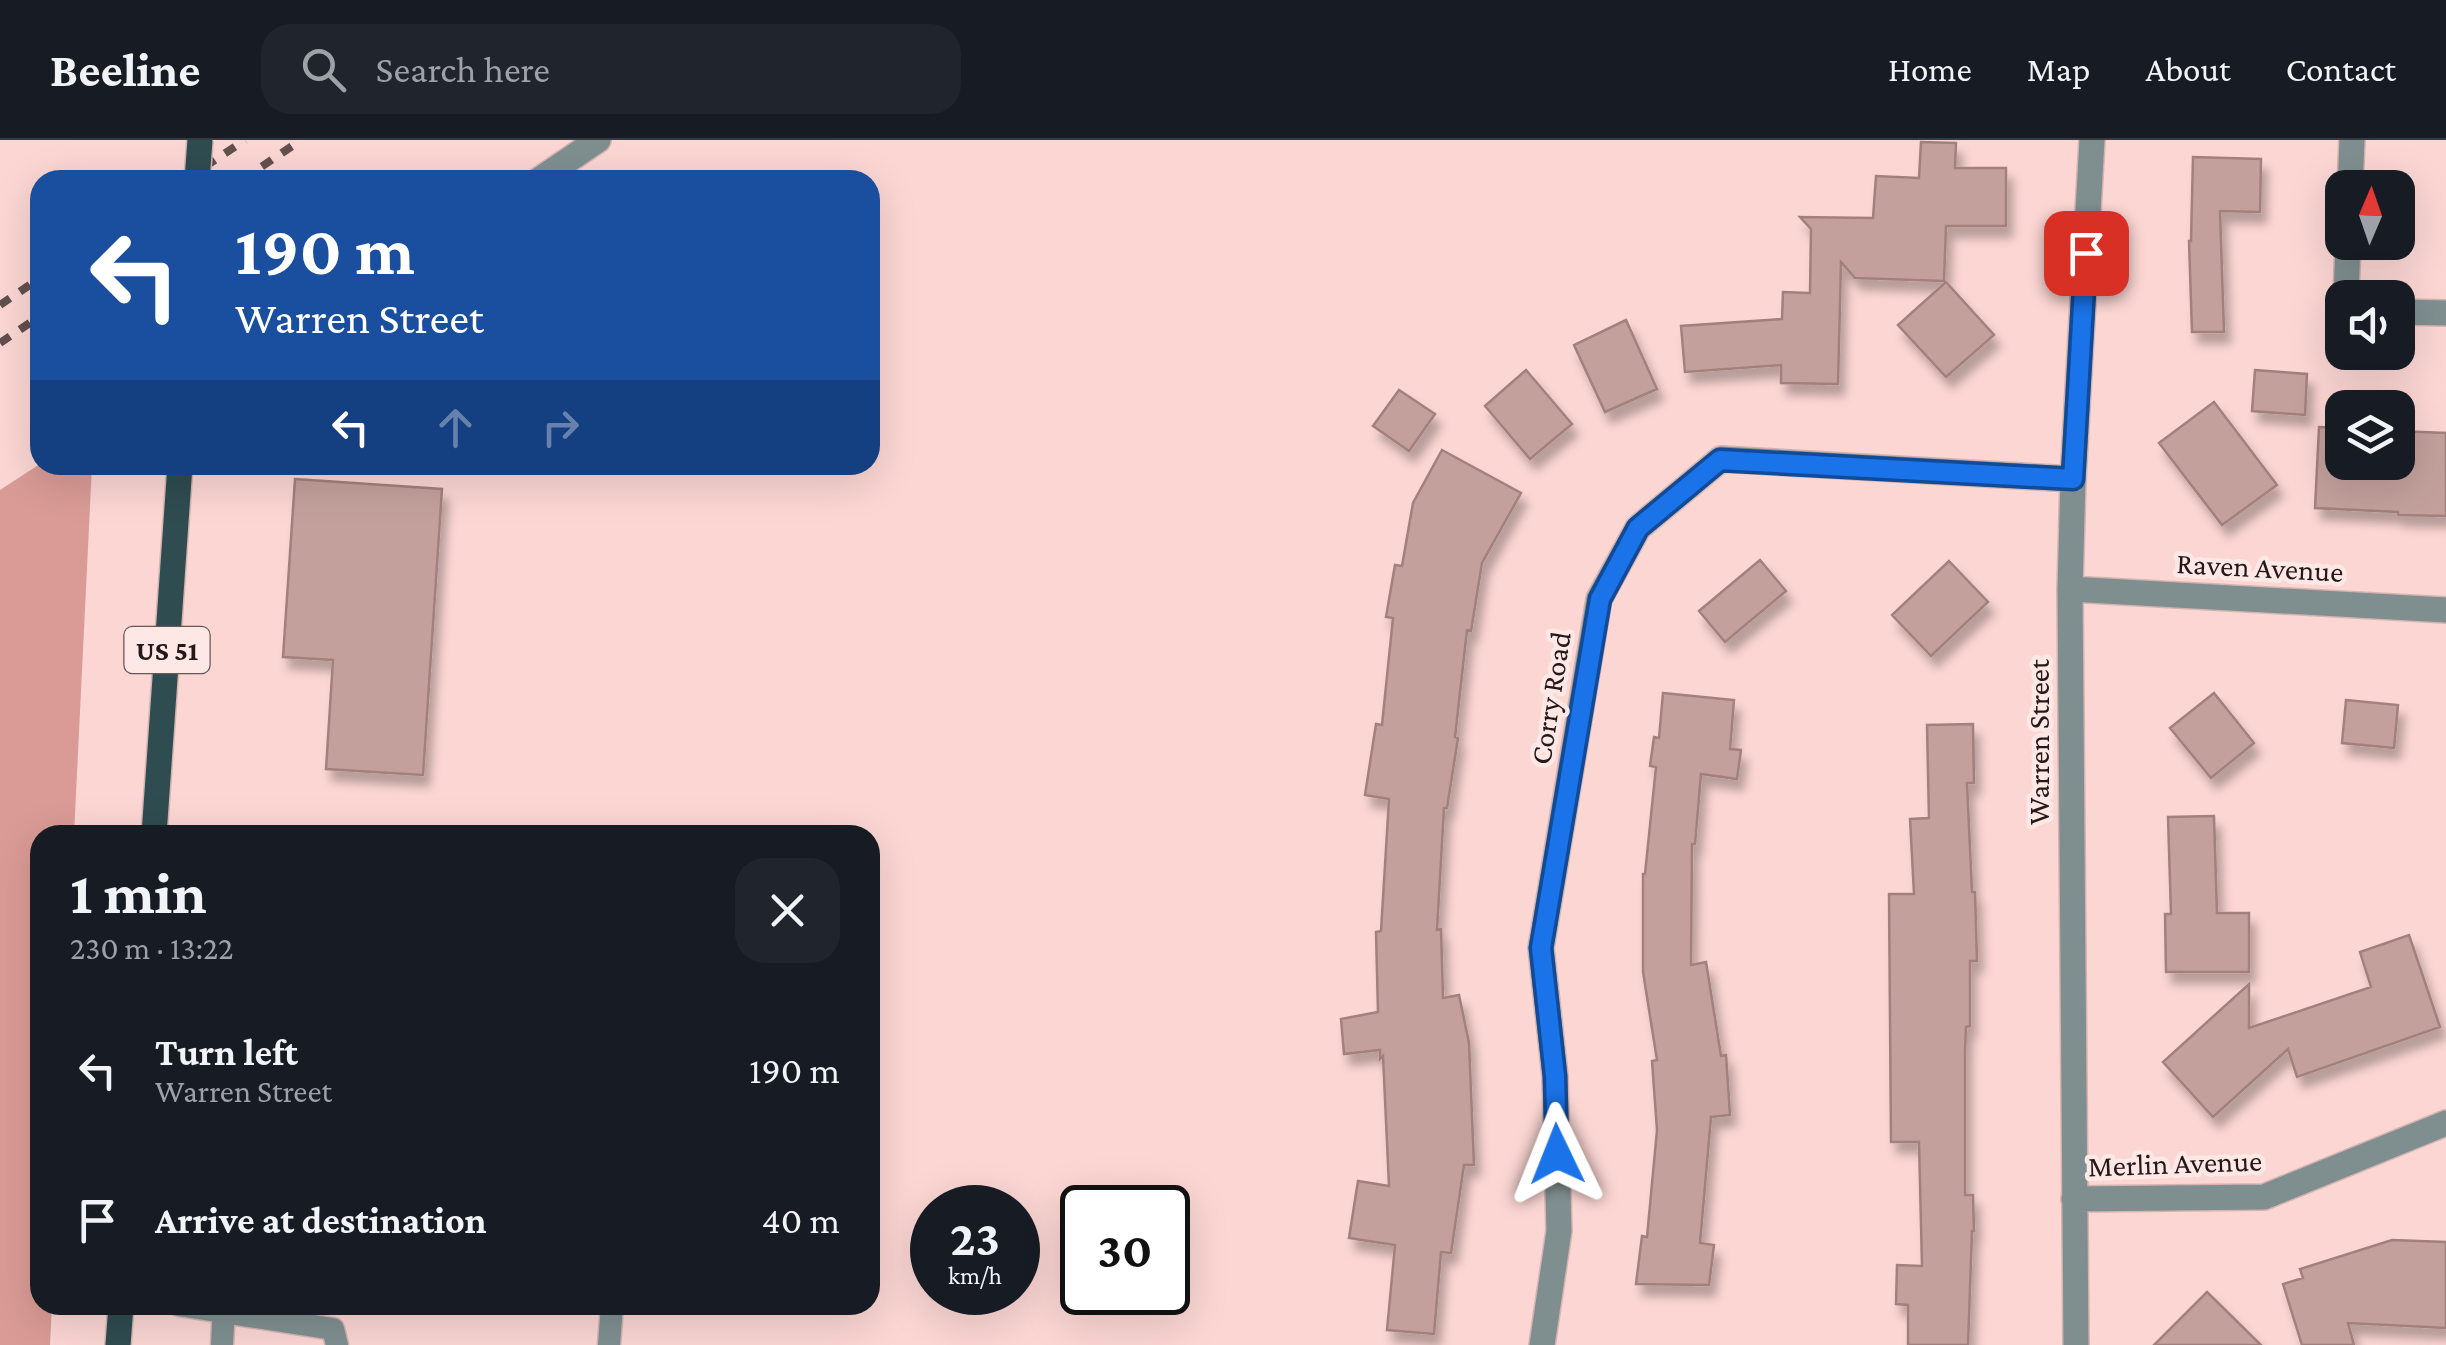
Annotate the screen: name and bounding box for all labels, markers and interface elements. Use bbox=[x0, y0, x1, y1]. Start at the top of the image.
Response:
search box bbox=[261, 24, 961, 114]
icon: search bbox=[296, 42, 351, 97]
text: Beeline bbox=[50, 43, 201, 96]
text: Search here bbox=[376, 48, 550, 90]
text: Home bbox=[1888, 50, 1972, 89]
text: Map bbox=[2027, 50, 2090, 89]
text: About bbox=[2145, 50, 2231, 89]
text: Contact bbox=[2286, 50, 2396, 89]
north arrow bbox=[2325, 170, 2415, 260]
map controls bbox=[2325, 170, 2415, 480]
icon: left bbox=[70, 210, 200, 340]
text: 190 m bbox=[235, 211, 415, 289]
pin bbox=[2044, 211, 2129, 296]
icon: arrive bbox=[2059, 226, 2114, 281]
button: sound bbox=[2325, 280, 2415, 370]
text: Warren Street bbox=[235, 293, 484, 343]
button: layers bbox=[2325, 390, 2415, 480]
icon: left bbox=[323, 400, 378, 455]
icon: ahead bbox=[428, 400, 483, 455]
icon: right bbox=[533, 400, 588, 455]
street label: Raven Avenue bbox=[2176, 546, 2344, 588]
road number: US 51 bbox=[124, 627, 210, 673]
street label: Corry Road bbox=[1523, 629, 1578, 767]
street label: Warren Street bbox=[2022, 658, 2055, 825]
button: close bbox=[735, 858, 840, 963]
text: 1 min bbox=[70, 859, 207, 926]
text: 230 m · 13:22 bbox=[70, 930, 233, 966]
text: Turn left bbox=[155, 1031, 298, 1073]
icon: left bbox=[70, 1043, 125, 1098]
text: 190 m bbox=[749, 1049, 840, 1091]
text: Warren Street bbox=[155, 1073, 332, 1109]
position arrow bbox=[1505, 1102, 1609, 1206]
street label: Merlin Avenue bbox=[2087, 1143, 2263, 1183]
speed limit sign: 30 bbox=[1060, 1185, 1190, 1315]
icon: arrive bbox=[70, 1193, 125, 1248]
text: Arrive at destination bbox=[155, 1199, 487, 1241]
text: 40 m bbox=[761, 1199, 840, 1241]
text: 23 bbox=[950, 1210, 1000, 1266]
text: km/h bbox=[948, 1262, 1002, 1289]

